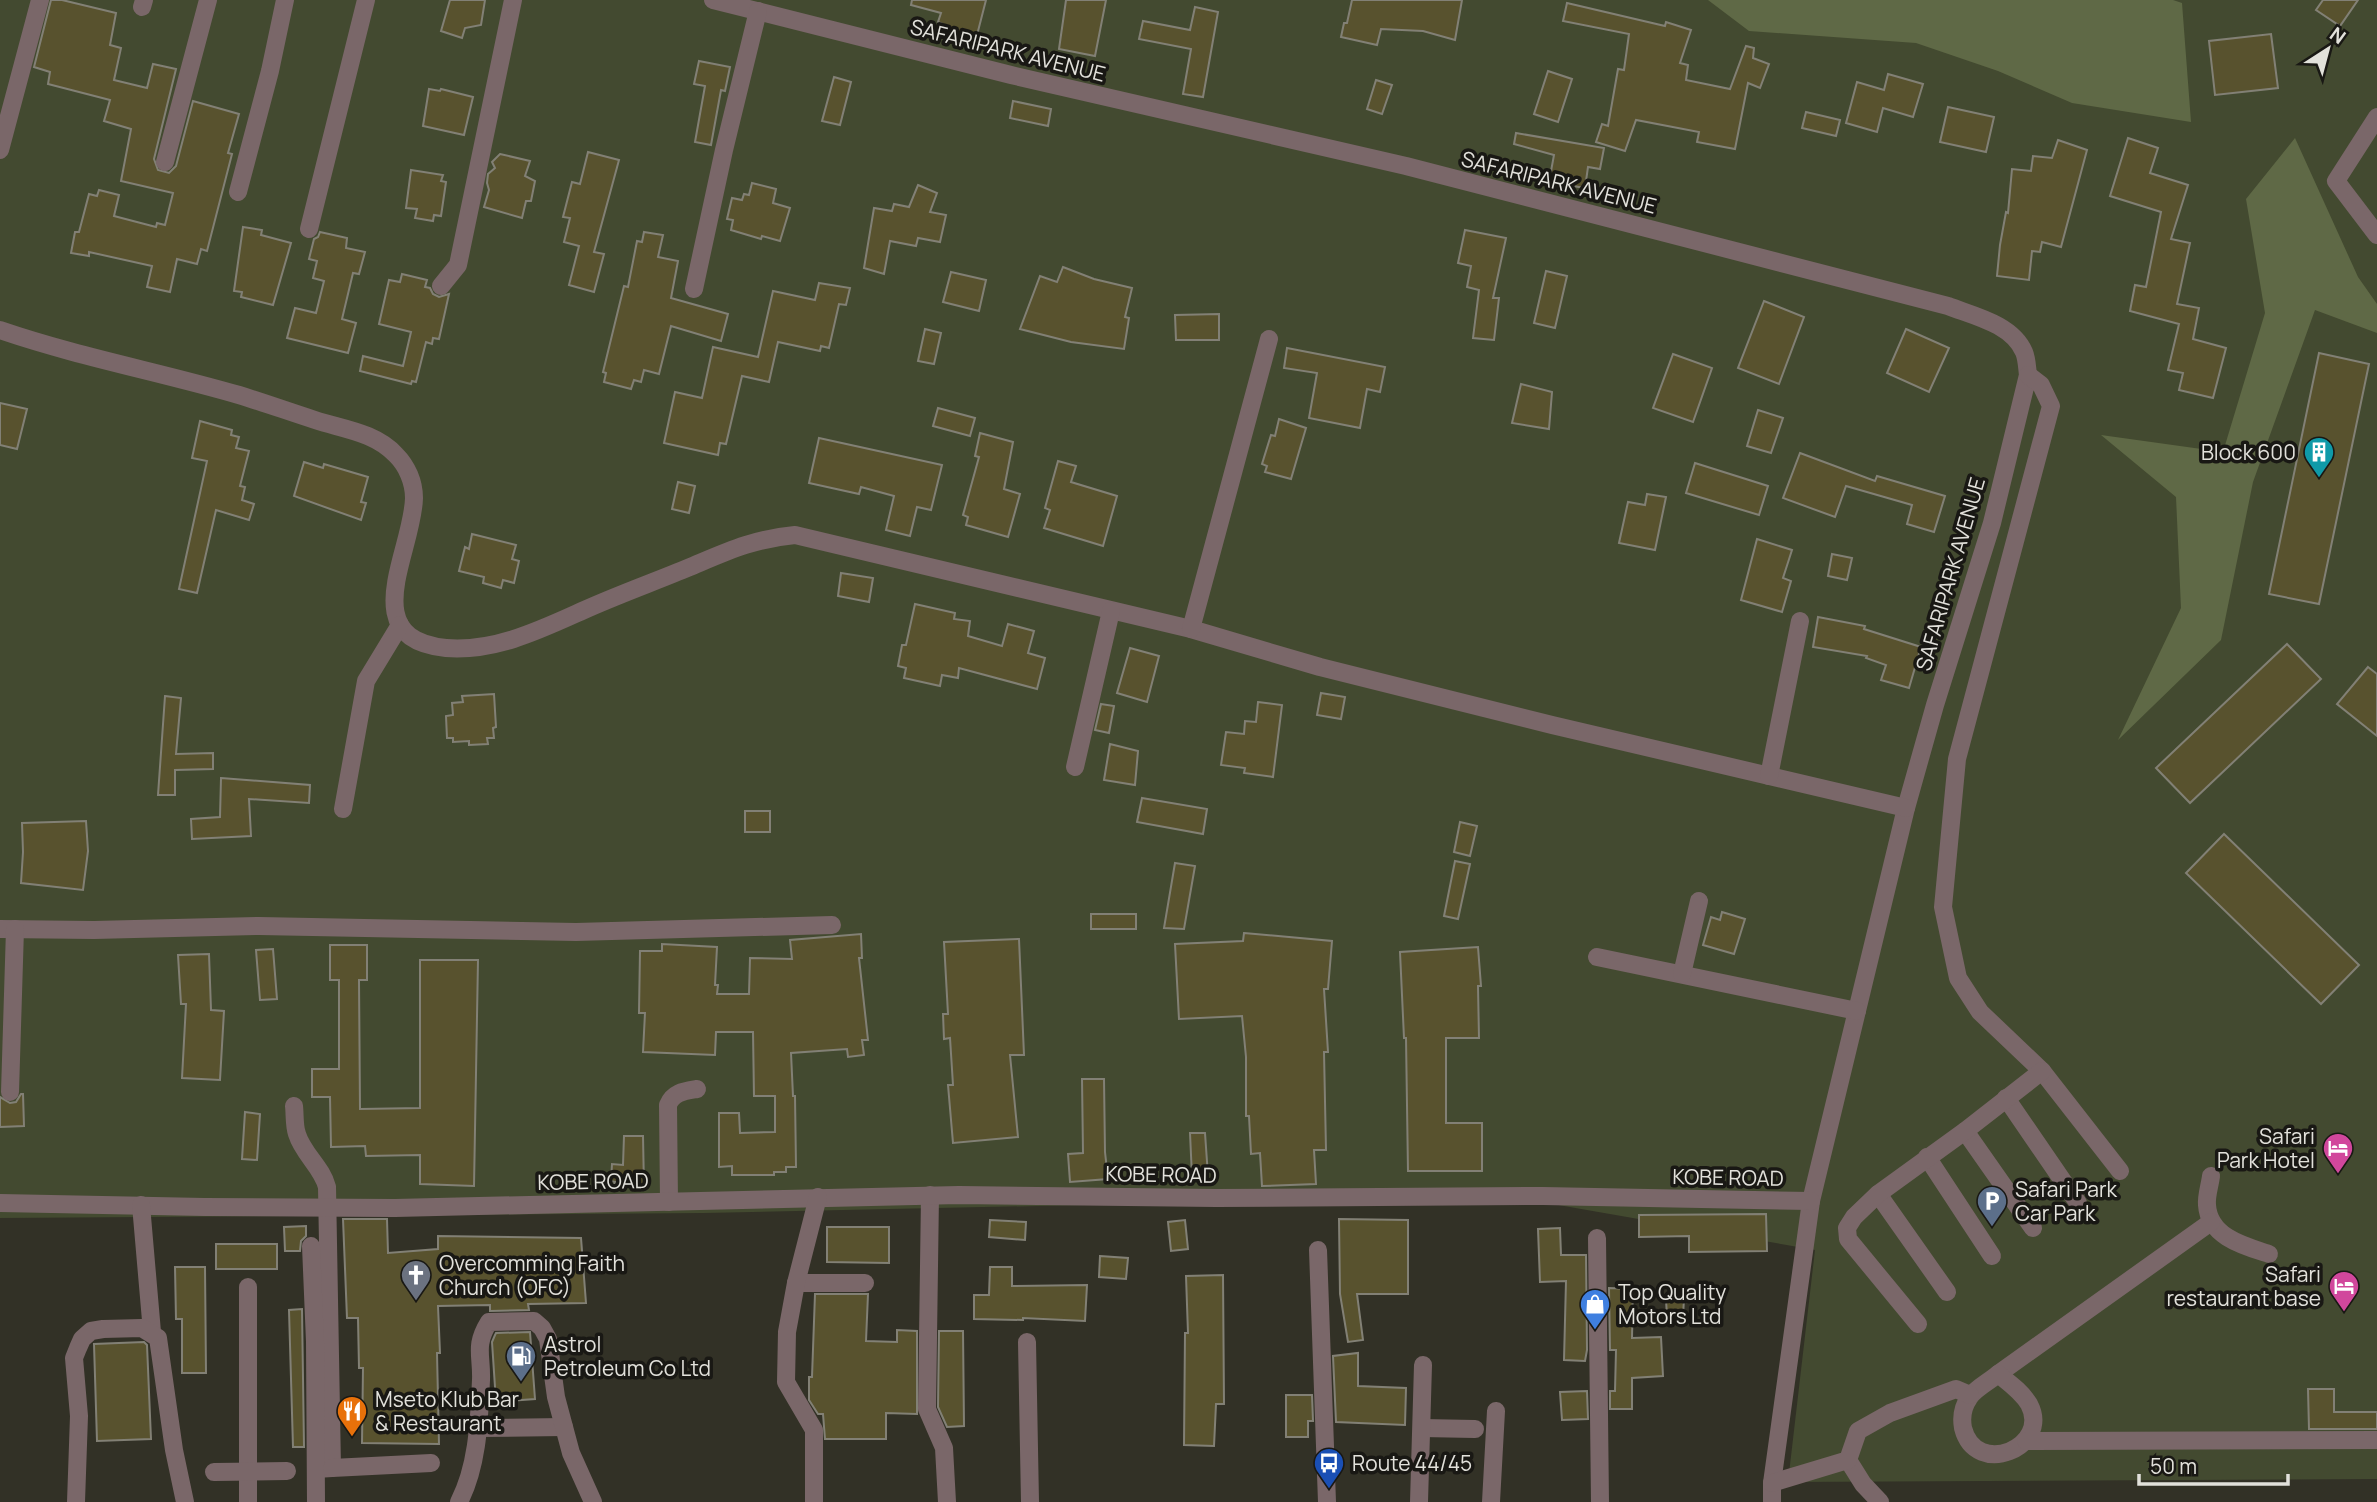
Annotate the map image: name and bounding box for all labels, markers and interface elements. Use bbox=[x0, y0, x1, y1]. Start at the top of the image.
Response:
street label: SAFARIPARK AVENUE bbox=[908, 12, 1108, 88]
north arrow bbox=[2293, 14, 2363, 84]
text: N bbox=[2325, 21, 2351, 50]
street label: SAFARIPARK AVENUE bbox=[1459, 144, 1659, 220]
building icon: Block 600 bbox=[2302, 435, 2336, 479]
place label: Block 600 bbox=[2201, 438, 2296, 466]
street label: SAFARIPARK AVENUE bbox=[1909, 474, 1991, 674]
place label: Safari Park Hotel bbox=[2217, 1122, 2315, 1174]
hotel icon: Safari Park Hotel bbox=[2321, 1131, 2355, 1175]
street label: KOBE ROAD bbox=[1105, 1159, 1217, 1189]
street label: KOBE ROAD bbox=[1672, 1162, 1784, 1192]
street label: KOBE ROAD bbox=[537, 1166, 649, 1196]
place label: Safari Park Car Park bbox=[2015, 1175, 2118, 1227]
parking icon: Safari Park Car Park bbox=[1975, 1184, 2009, 1228]
place label: Overcomming Faith Church (OFC) bbox=[439, 1249, 625, 1301]
church icon: Overcomming Faith Church (OFC) bbox=[399, 1258, 433, 1302]
place label: Safari restaurant base bbox=[2166, 1260, 2321, 1312]
hotel icon: Safari restaurant base bbox=[2327, 1269, 2361, 1313]
place label: Top Quality Motors Ltd bbox=[1618, 1278, 1726, 1330]
shop icon: Top Quality Motors Ltd bbox=[1578, 1287, 1612, 1331]
place label: Astrol Petroleum Co Ltd bbox=[544, 1330, 711, 1382]
fuel station icon: Astrol Petroleum Co Ltd bbox=[504, 1339, 538, 1383]
place label: Mseto Klub Bar & Restaurant bbox=[375, 1385, 520, 1437]
restaurant icon: Mseto Klub Bar & Restaurant bbox=[335, 1394, 369, 1438]
scale bar bbox=[2139, 1442, 2288, 1486]
bus stop icon: Route 44/45 bbox=[1312, 1446, 1346, 1490]
place label: Route 44/45 bbox=[1352, 1449, 1472, 1477]
text: 50 m bbox=[2150, 1452, 2197, 1480]

